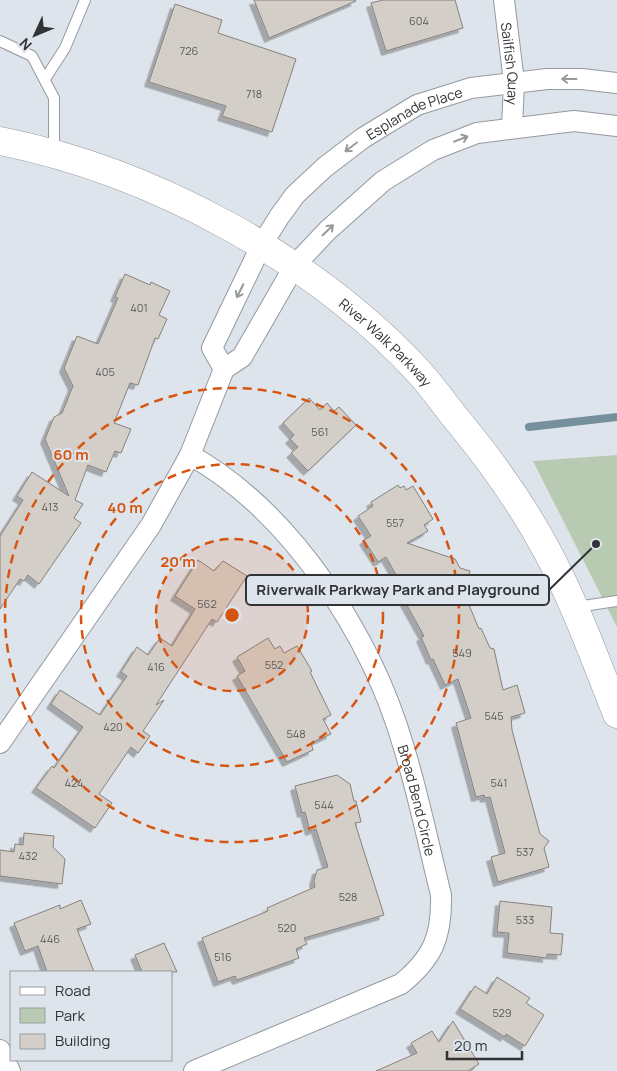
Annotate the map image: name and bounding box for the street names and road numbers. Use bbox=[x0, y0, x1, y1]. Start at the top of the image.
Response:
street label: Sailfish Quay bbox=[497, 21, 523, 106]
street label: Esplanade Place bbox=[362, 82, 465, 144]
street label: River Walk Parkway bbox=[336, 293, 437, 391]
street label: Broad Bend Circle bbox=[394, 742, 441, 858]

